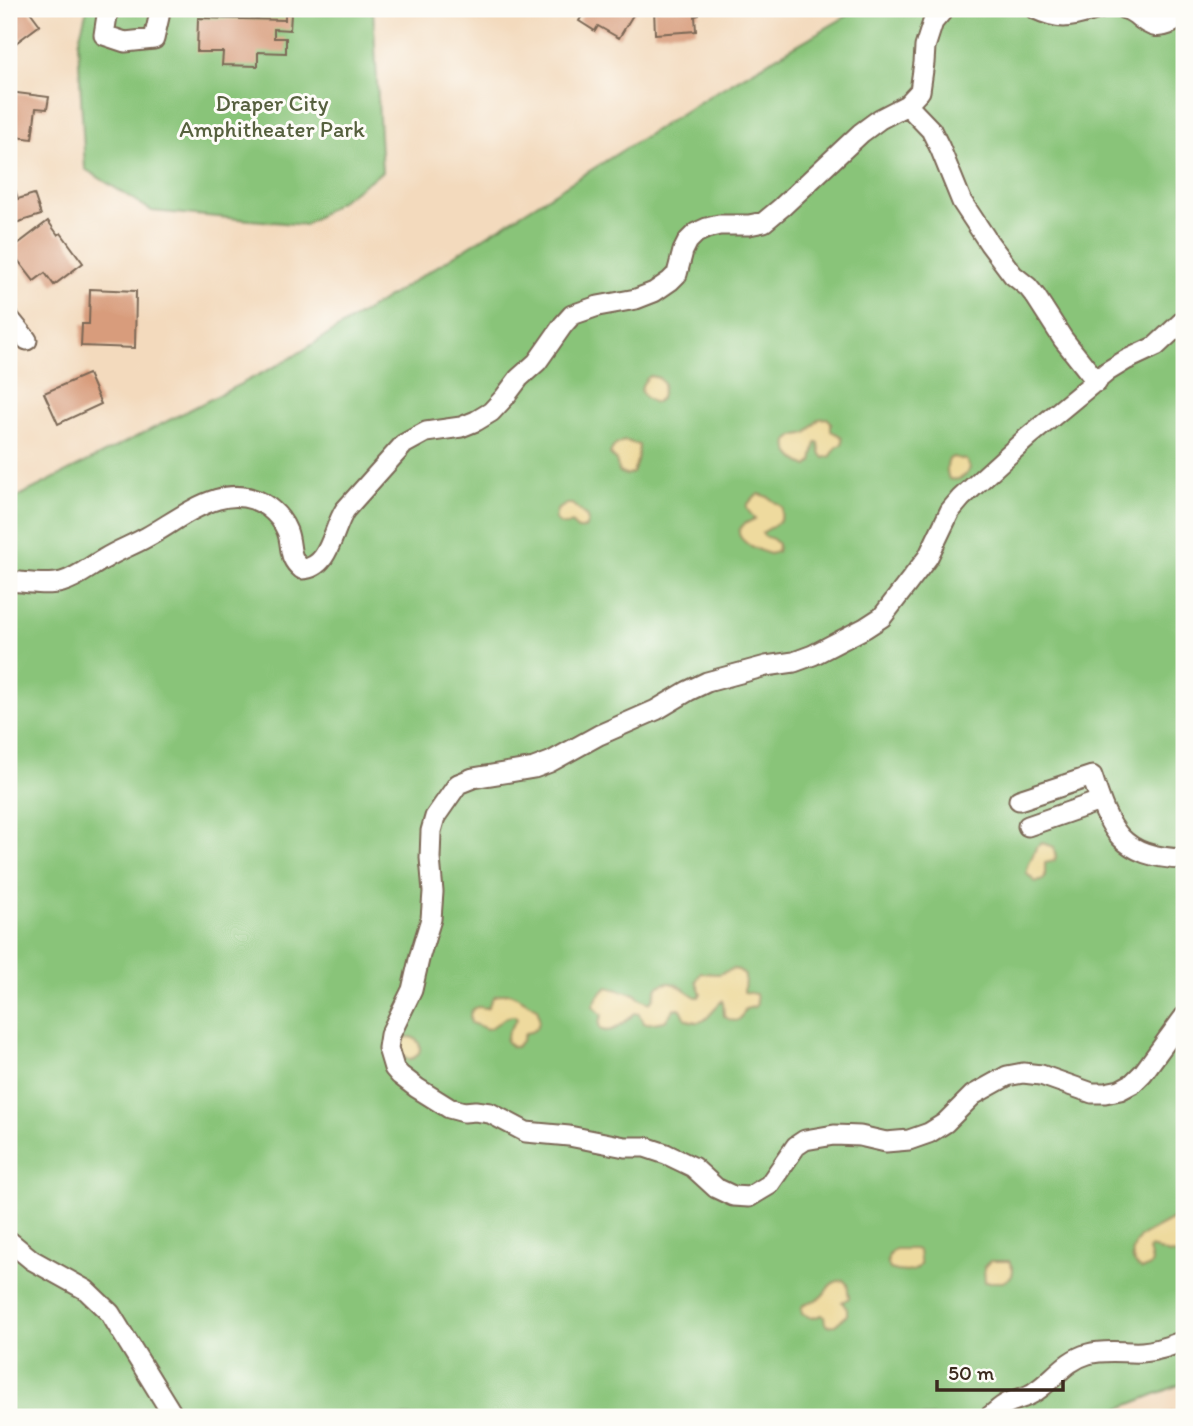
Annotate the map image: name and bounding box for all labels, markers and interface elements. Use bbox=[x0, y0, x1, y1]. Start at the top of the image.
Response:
park label: Draper City Amphitheater Park bbox=[179, 89, 365, 143]
scale bar bbox=[937, 1349, 1064, 1393]
text: 50 m bbox=[948, 1360, 995, 1385]

